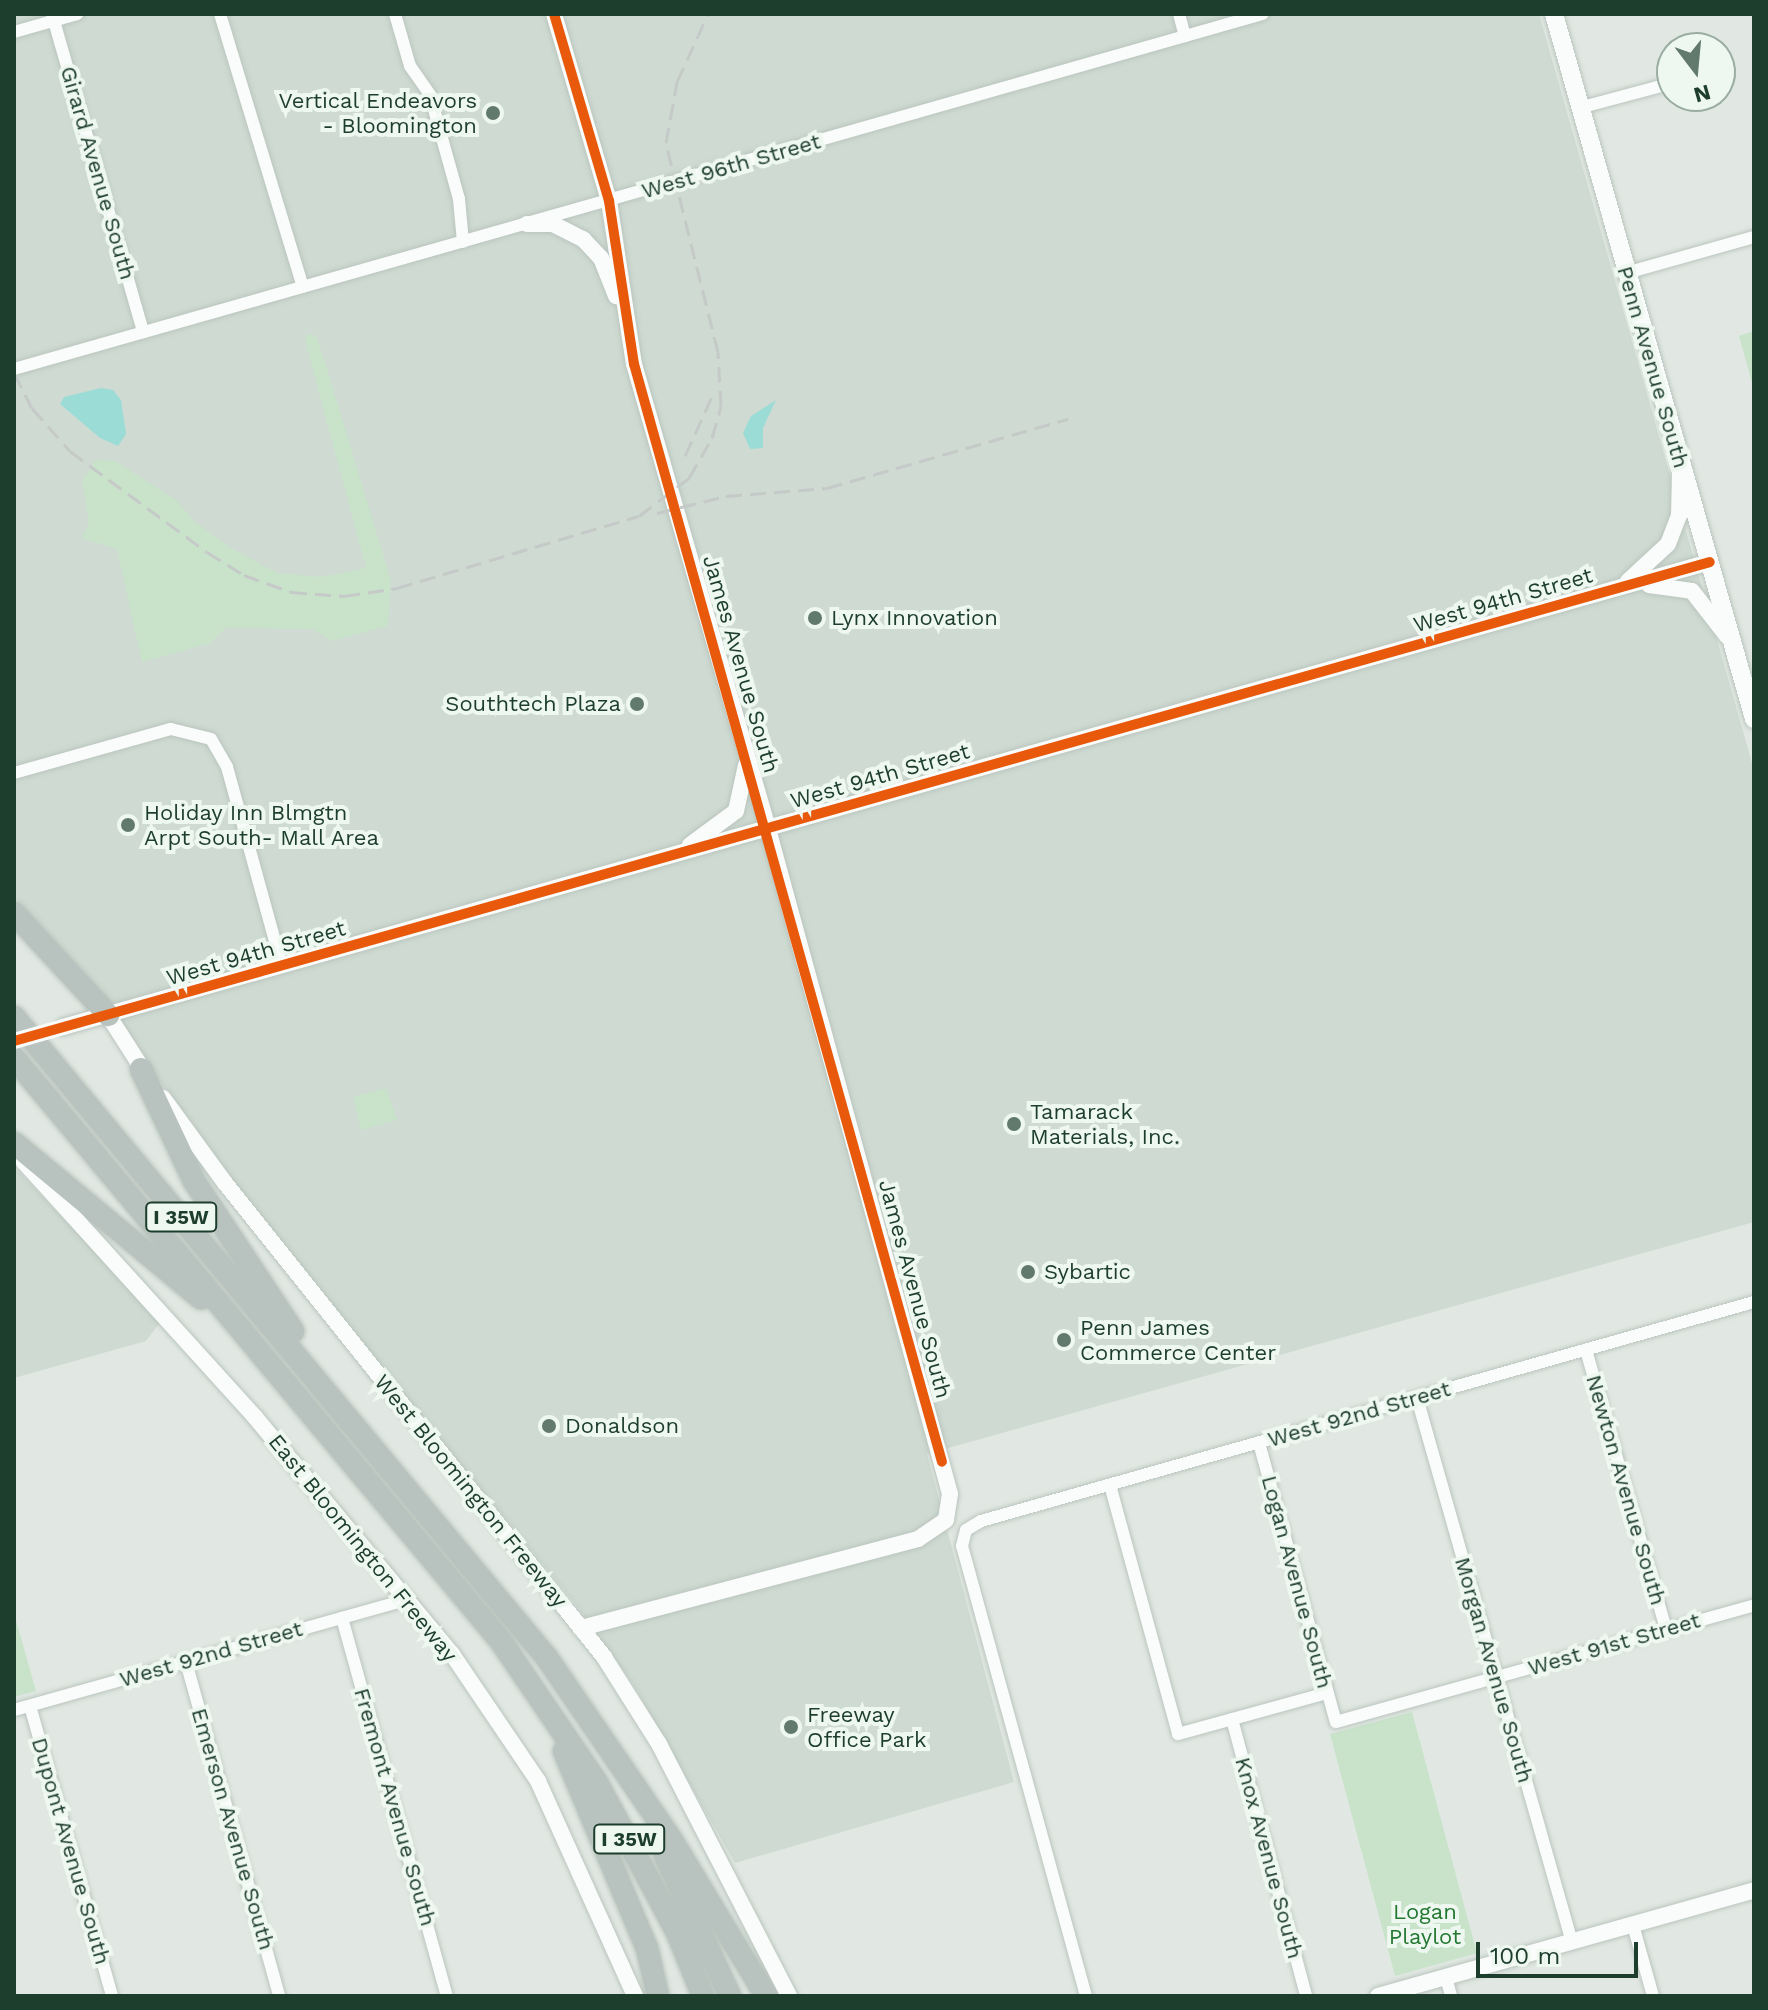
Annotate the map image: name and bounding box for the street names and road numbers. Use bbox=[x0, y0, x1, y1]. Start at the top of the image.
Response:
street label: Girard Avenue South bbox=[55, 63, 141, 283]
street label: West 96th Street bbox=[638, 128, 824, 204]
street label: Penn Avenue South bbox=[1611, 263, 1695, 471]
street label: James Avenue South bbox=[697, 552, 785, 776]
street label: West 94th Street bbox=[1410, 562, 1596, 638]
street label: West 94th Street bbox=[787, 738, 973, 814]
street label: West 94th Street bbox=[163, 915, 349, 991]
street label: James Avenue South bbox=[873, 1176, 957, 1402]
road number: I 35W bbox=[145, 1201, 217, 1233]
street label: West Bloomington Freeway bbox=[369, 1369, 573, 1613]
street label: Newton Avenue South bbox=[1580, 1371, 1672, 1609]
street label: West 92nd Street bbox=[1265, 1375, 1453, 1453]
street label: East Bloomington Freeway bbox=[263, 1429, 463, 1667]
street label: Logan Avenue South bbox=[1256, 1472, 1338, 1692]
street label: Morgan Avenue South bbox=[1449, 1554, 1539, 1786]
street label: West 91st Street bbox=[1525, 1607, 1703, 1681]
street label: West 92nd Street bbox=[117, 1615, 305, 1693]
street label: Fremont Avenue South bbox=[348, 1685, 442, 1929]
street label: Emerson Avenue South bbox=[186, 1705, 280, 1953]
street label: Dupont Avenue South bbox=[26, 1734, 116, 1968]
street label: Knox Avenue South bbox=[1229, 1754, 1309, 1962]
road number: I 35W bbox=[593, 1823, 665, 1855]

